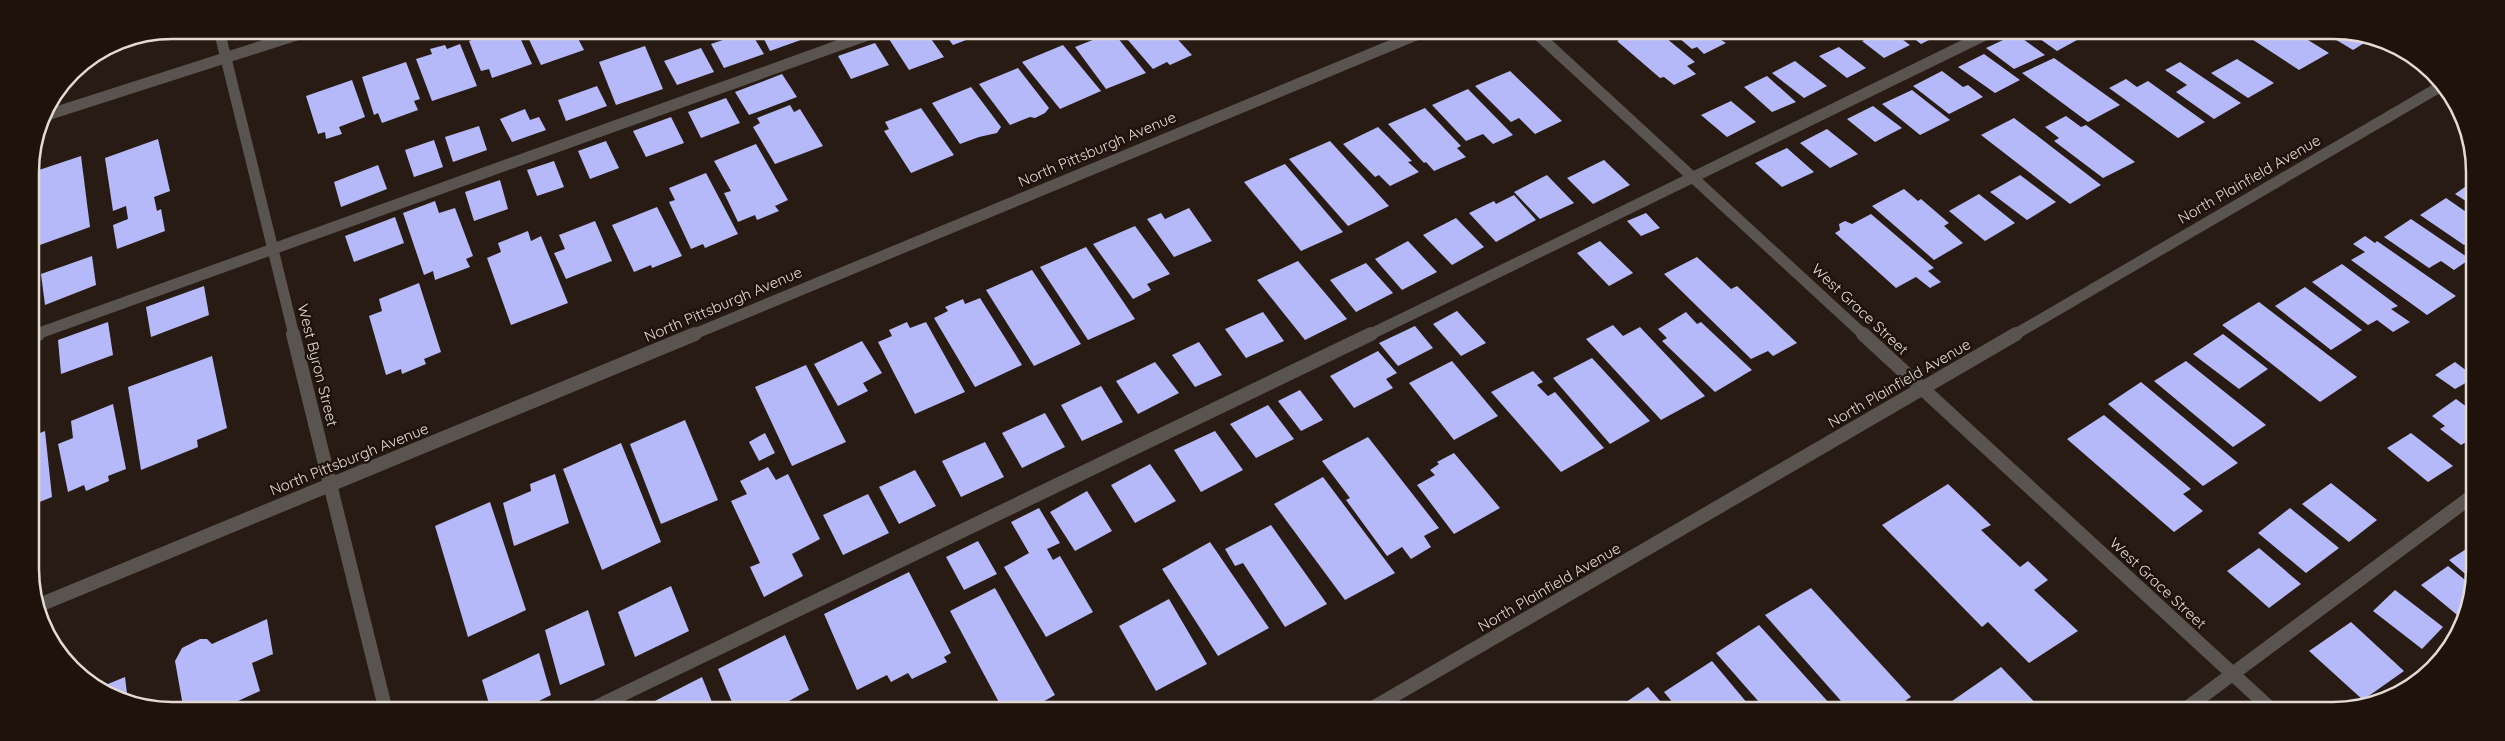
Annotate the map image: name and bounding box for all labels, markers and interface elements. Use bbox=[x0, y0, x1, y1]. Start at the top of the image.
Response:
street label: North Pittsburgh Avenue bbox=[1015, 107, 1179, 191]
street label: North Plainfield Avenue bbox=[2174, 130, 2324, 228]
street label: West Grace Street bbox=[1808, 259, 1912, 359]
street label: North Pittsburgh Avenue bbox=[641, 262, 805, 346]
street label: West Byron Street bbox=[294, 302, 342, 428]
street label: North Plainfield Avenue bbox=[1824, 334, 1974, 432]
street label: North Pittsburgh Avenue bbox=[267, 418, 431, 500]
street label: West Grace Street bbox=[2106, 533, 2210, 633]
street label: North Plainfield Avenue bbox=[1474, 538, 1624, 636]

